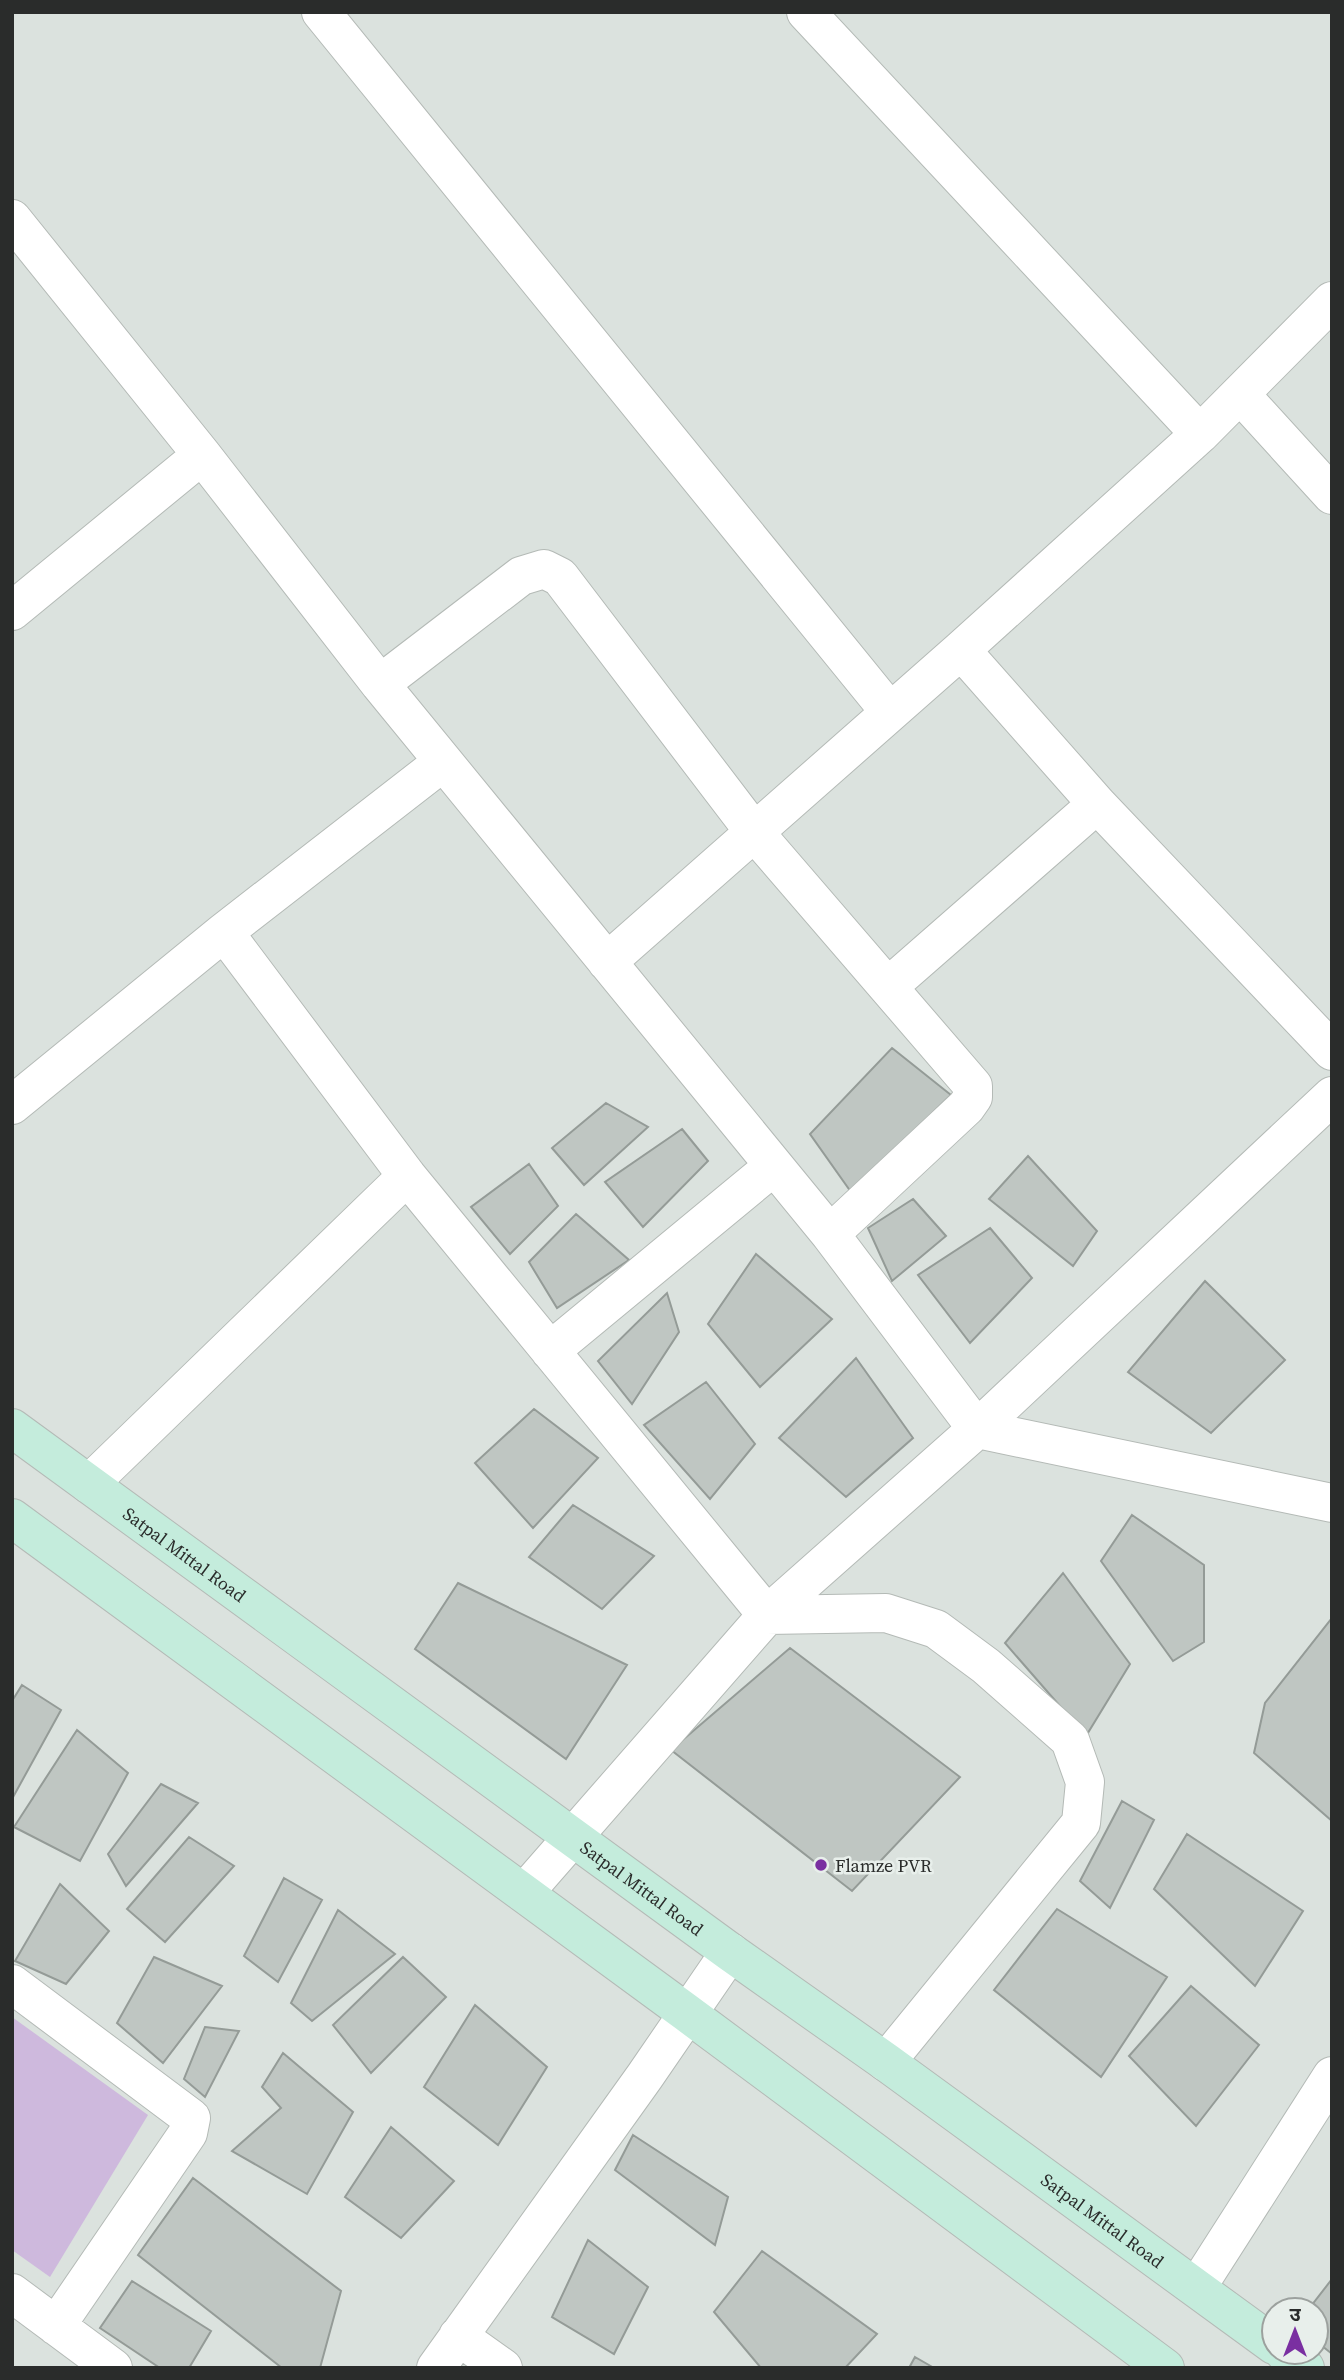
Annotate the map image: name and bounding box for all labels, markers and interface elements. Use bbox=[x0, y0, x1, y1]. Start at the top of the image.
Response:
street label: Satpal Mittal Road bbox=[118, 1501, 251, 1607]
street label: Satpal Mittal Road bbox=[575, 1835, 709, 1941]
place label: Flamze PVR bbox=[835, 1853, 932, 1878]
marker: Flamze PVR bbox=[813, 1857, 829, 1873]
street label: Satpal Mittal Road bbox=[1036, 2167, 1169, 2273]
north arrow bbox=[1260, 2296, 1330, 2366]
text: उ bbox=[1289, 2301, 1301, 2327]

